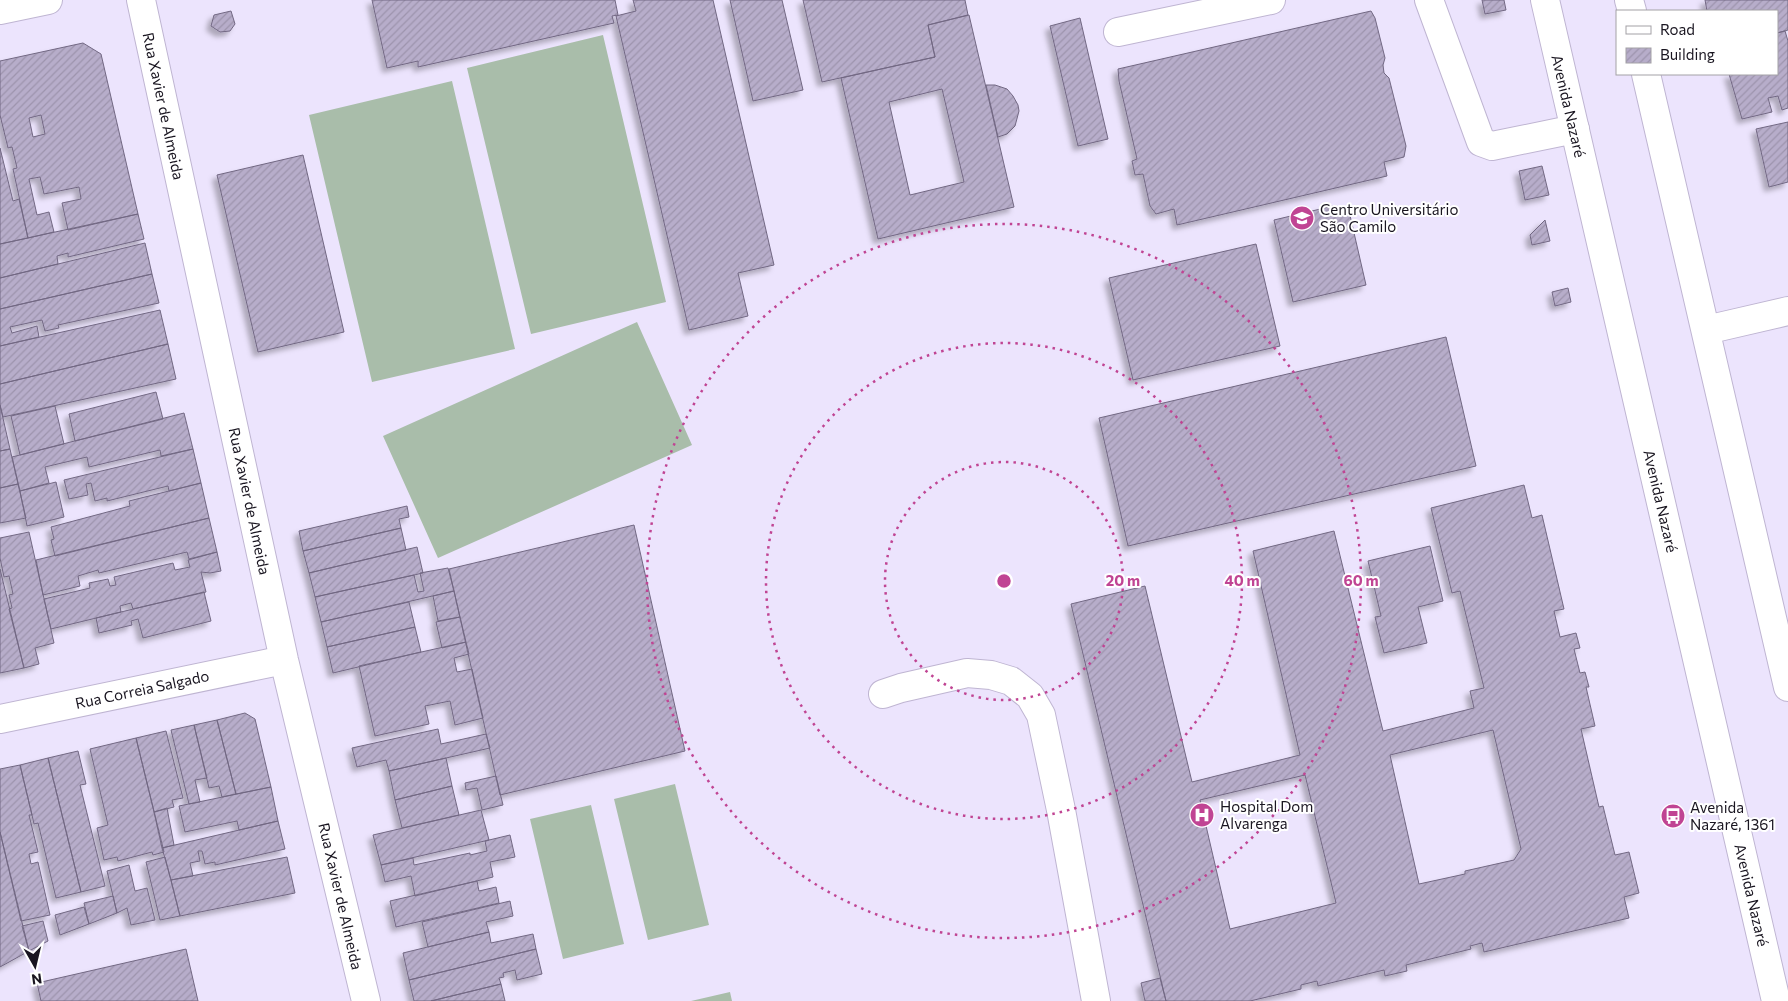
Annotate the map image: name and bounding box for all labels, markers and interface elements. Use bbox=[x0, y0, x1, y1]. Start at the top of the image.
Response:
legend bbox=[1616, 10, 1778, 75]
text: Road bbox=[1660, 20, 1695, 38]
street label: Rua Xavier de Almeida bbox=[140, 31, 188, 181]
text: Building bbox=[1660, 45, 1715, 63]
street label: Avenida Nazaré bbox=[1548, 53, 1590, 159]
place label: Centro Universitário São Camilo bbox=[1320, 200, 1458, 235]
school or university icon: Centro Universitário São Camilo bbox=[1289, 205, 1315, 231]
street label: Rua Xavier de Almeida bbox=[226, 426, 274, 576]
street label: Avenida Nazaré bbox=[1640, 448, 1682, 554]
text: 20 m bbox=[1106, 571, 1140, 589]
text: 40 m bbox=[1224, 571, 1260, 589]
text: 60 m bbox=[1343, 571, 1379, 589]
centre of rings bbox=[995, 572, 1013, 590]
street label: Rua Correia Salgado bbox=[73, 666, 211, 712]
place label: Hospital Dom Alvarenga bbox=[1220, 797, 1313, 832]
place label: Avenida Nazaré, 1361 bbox=[1690, 798, 1775, 833]
hospital icon: Hospital Dom Alvarenga bbox=[1189, 802, 1215, 828]
bus stop icon: Avenida Nazaré, 1361 bbox=[1660, 803, 1686, 829]
street label: Rua Xavier de Almeida bbox=[315, 821, 367, 971]
street label: Avenida Nazaré bbox=[1731, 842, 1773, 948]
north arrow bbox=[10, 941, 60, 991]
text: N bbox=[30, 970, 43, 989]

